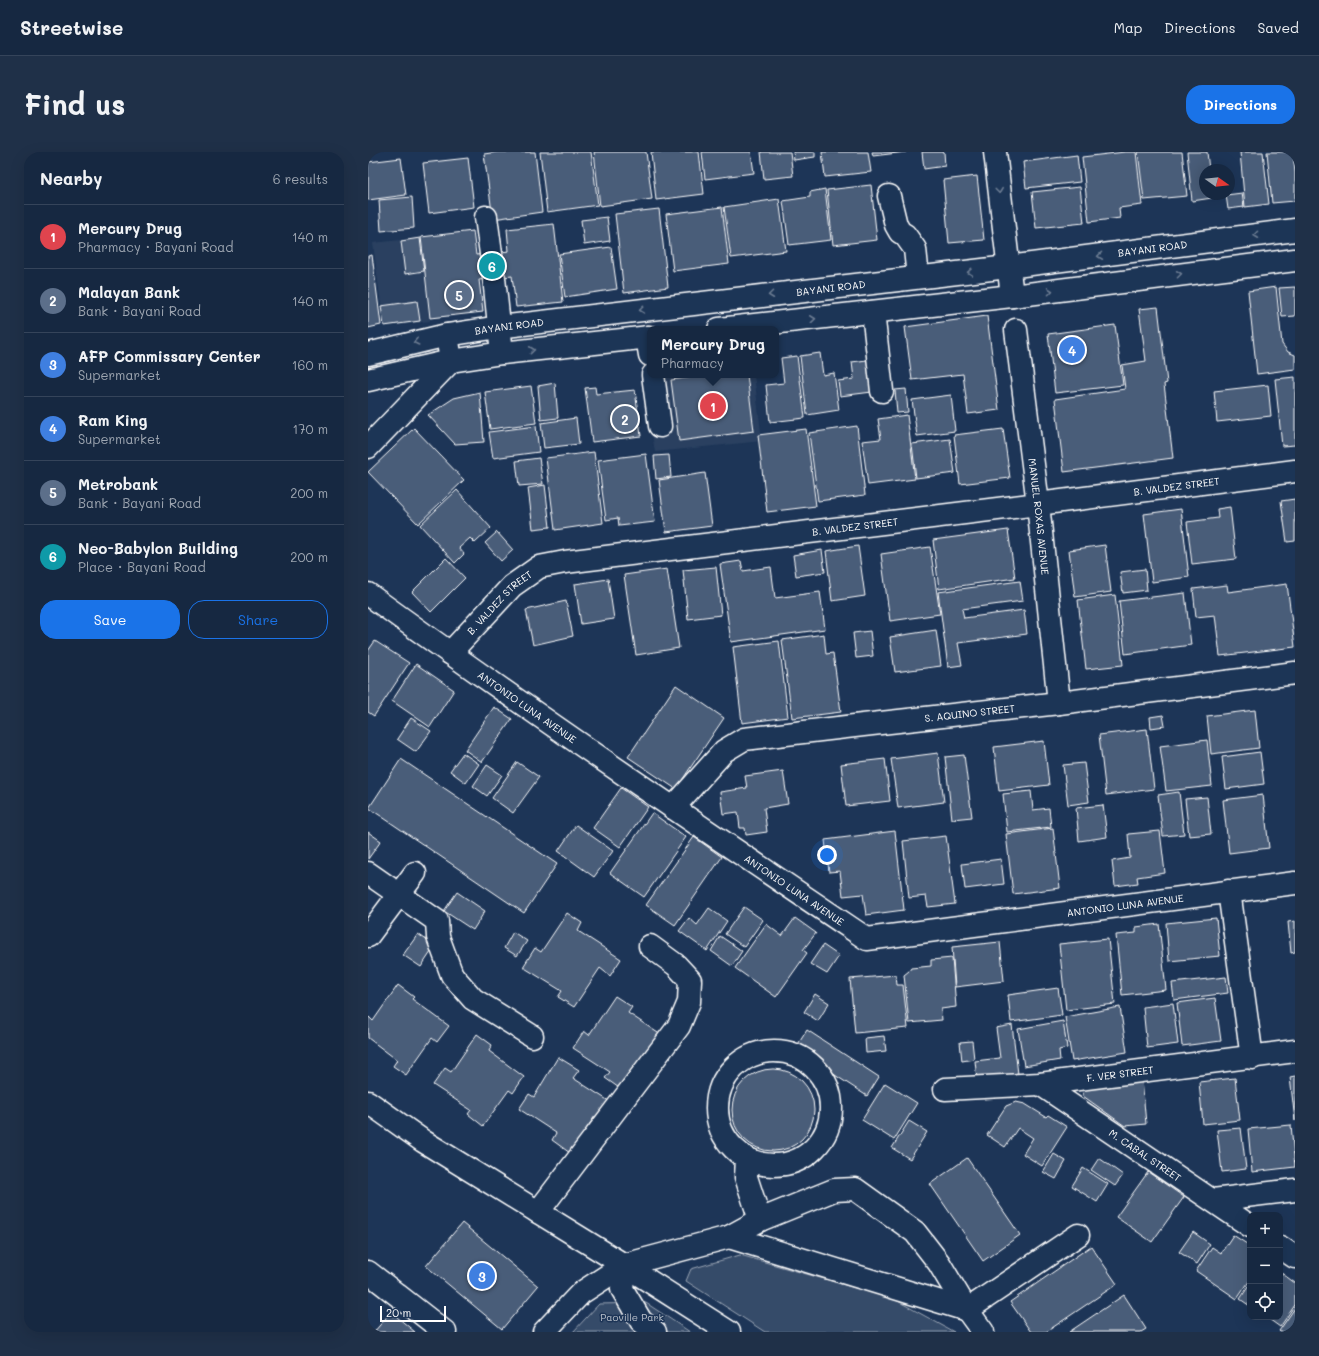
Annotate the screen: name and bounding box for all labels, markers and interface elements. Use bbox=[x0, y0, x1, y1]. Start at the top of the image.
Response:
text: Streetwise bbox=[20, 15, 123, 40]
text: Map bbox=[1114, 18, 1142, 37]
text: Directions bbox=[1164, 18, 1235, 37]
text: Saved bbox=[1257, 18, 1299, 37]
button: Directions bbox=[1186, 85, 1295, 124]
text: Find us bbox=[24, 86, 125, 122]
north arrow bbox=[1199, 164, 1235, 200]
text: Nearby bbox=[40, 167, 102, 189]
text: 6 results bbox=[273, 170, 328, 187]
one-way arrow bbox=[995, 188, 1004, 194]
text: Mercury Drug bbox=[78, 218, 182, 238]
text: 1 bbox=[50, 228, 56, 245]
text: 140 m bbox=[292, 228, 328, 245]
one-way arrow bbox=[1253, 231, 1259, 240]
street label: BAYANI ROAD bbox=[1117, 237, 1188, 260]
text: Pharmacy · Bayani Road bbox=[78, 238, 234, 255]
pin: 6 bbox=[479, 251, 505, 281]
one-way arrow bbox=[1097, 251, 1103, 260]
one-way arrow bbox=[967, 267, 973, 276]
one-way arrow bbox=[1176, 270, 1182, 279]
street label: BAYANI ROAD bbox=[795, 277, 866, 299]
pin: 5 bbox=[446, 280, 472, 310]
text: Malayan Bank bbox=[78, 282, 180, 302]
one-way arrow bbox=[1047, 287, 1054, 296]
one-way arrow bbox=[768, 290, 774, 299]
text: 2 bbox=[49, 292, 57, 309]
text: 140 m bbox=[292, 292, 328, 309]
text: Bank · Bayani Road bbox=[78, 302, 201, 319]
one-way arrow bbox=[639, 305, 645, 314]
one-way arrow bbox=[810, 314, 816, 323]
street label: BAYANI ROAD bbox=[473, 315, 545, 338]
popup bbox=[647, 326, 779, 378]
text: Mercury Drug bbox=[661, 334, 765, 354]
pin: 4 bbox=[1059, 335, 1085, 365]
one-way arrow bbox=[413, 337, 420, 346]
text: AFP Commissary Center bbox=[78, 346, 261, 366]
one-way arrow bbox=[529, 346, 535, 355]
text: Pharmacy bbox=[661, 354, 724, 371]
text: 3 bbox=[49, 356, 57, 373]
text: 160 m bbox=[292, 356, 328, 373]
text: Supermarket bbox=[78, 366, 161, 383]
pin: 1 bbox=[700, 391, 726, 421]
pin: 2 bbox=[612, 404, 638, 434]
text: Ram King bbox=[78, 410, 147, 430]
text: 4 bbox=[49, 420, 57, 437]
text: 170 m bbox=[292, 420, 328, 437]
text: Supermarket bbox=[78, 430, 161, 447]
street label: MANUEL ROXAS AVENUE bbox=[1025, 457, 1052, 576]
text: Metrobank bbox=[78, 474, 158, 494]
street label: B. VALDEZ STREET bbox=[1133, 474, 1221, 499]
text: 5 bbox=[49, 484, 57, 501]
text: 200 m bbox=[290, 484, 328, 501]
text: Bank · Bayani Road bbox=[78, 494, 201, 511]
street label: B. VALDEZ STREET bbox=[811, 514, 899, 539]
text: Neo-Babylon Building bbox=[78, 538, 238, 558]
text: 6 bbox=[49, 548, 57, 565]
text: 200 m bbox=[290, 548, 328, 565]
text: Place · Bayani Road bbox=[78, 558, 206, 575]
street label: B. VALDEZ STREET bbox=[464, 567, 535, 637]
button: Save bbox=[40, 600, 180, 639]
button: Share bbox=[188, 600, 328, 639]
street label: ANTONIO LUNA AVENUE bbox=[475, 668, 579, 746]
street label: S. AQUINO STREET bbox=[924, 701, 1016, 725]
your location bbox=[817, 845, 837, 865]
street label: ANTONIO LUNA AVENUE bbox=[742, 851, 847, 929]
street label: ANTONIO LUNA AVENUE bbox=[1066, 891, 1185, 920]
street label: F. VER STREET bbox=[1086, 1062, 1155, 1085]
street label: M. CABAL STREET bbox=[1106, 1126, 1184, 1185]
map controls bbox=[1247, 1212, 1283, 1320]
button: + bbox=[1247, 1212, 1283, 1248]
button: − bbox=[1247, 1248, 1283, 1284]
pin: 3 bbox=[469, 1261, 495, 1291]
button: locate bbox=[1247, 1284, 1283, 1320]
scale bar bbox=[380, 1304, 446, 1323]
text: 20 m bbox=[386, 1305, 411, 1320]
park label: Paoville Park bbox=[600, 1310, 664, 1324]

